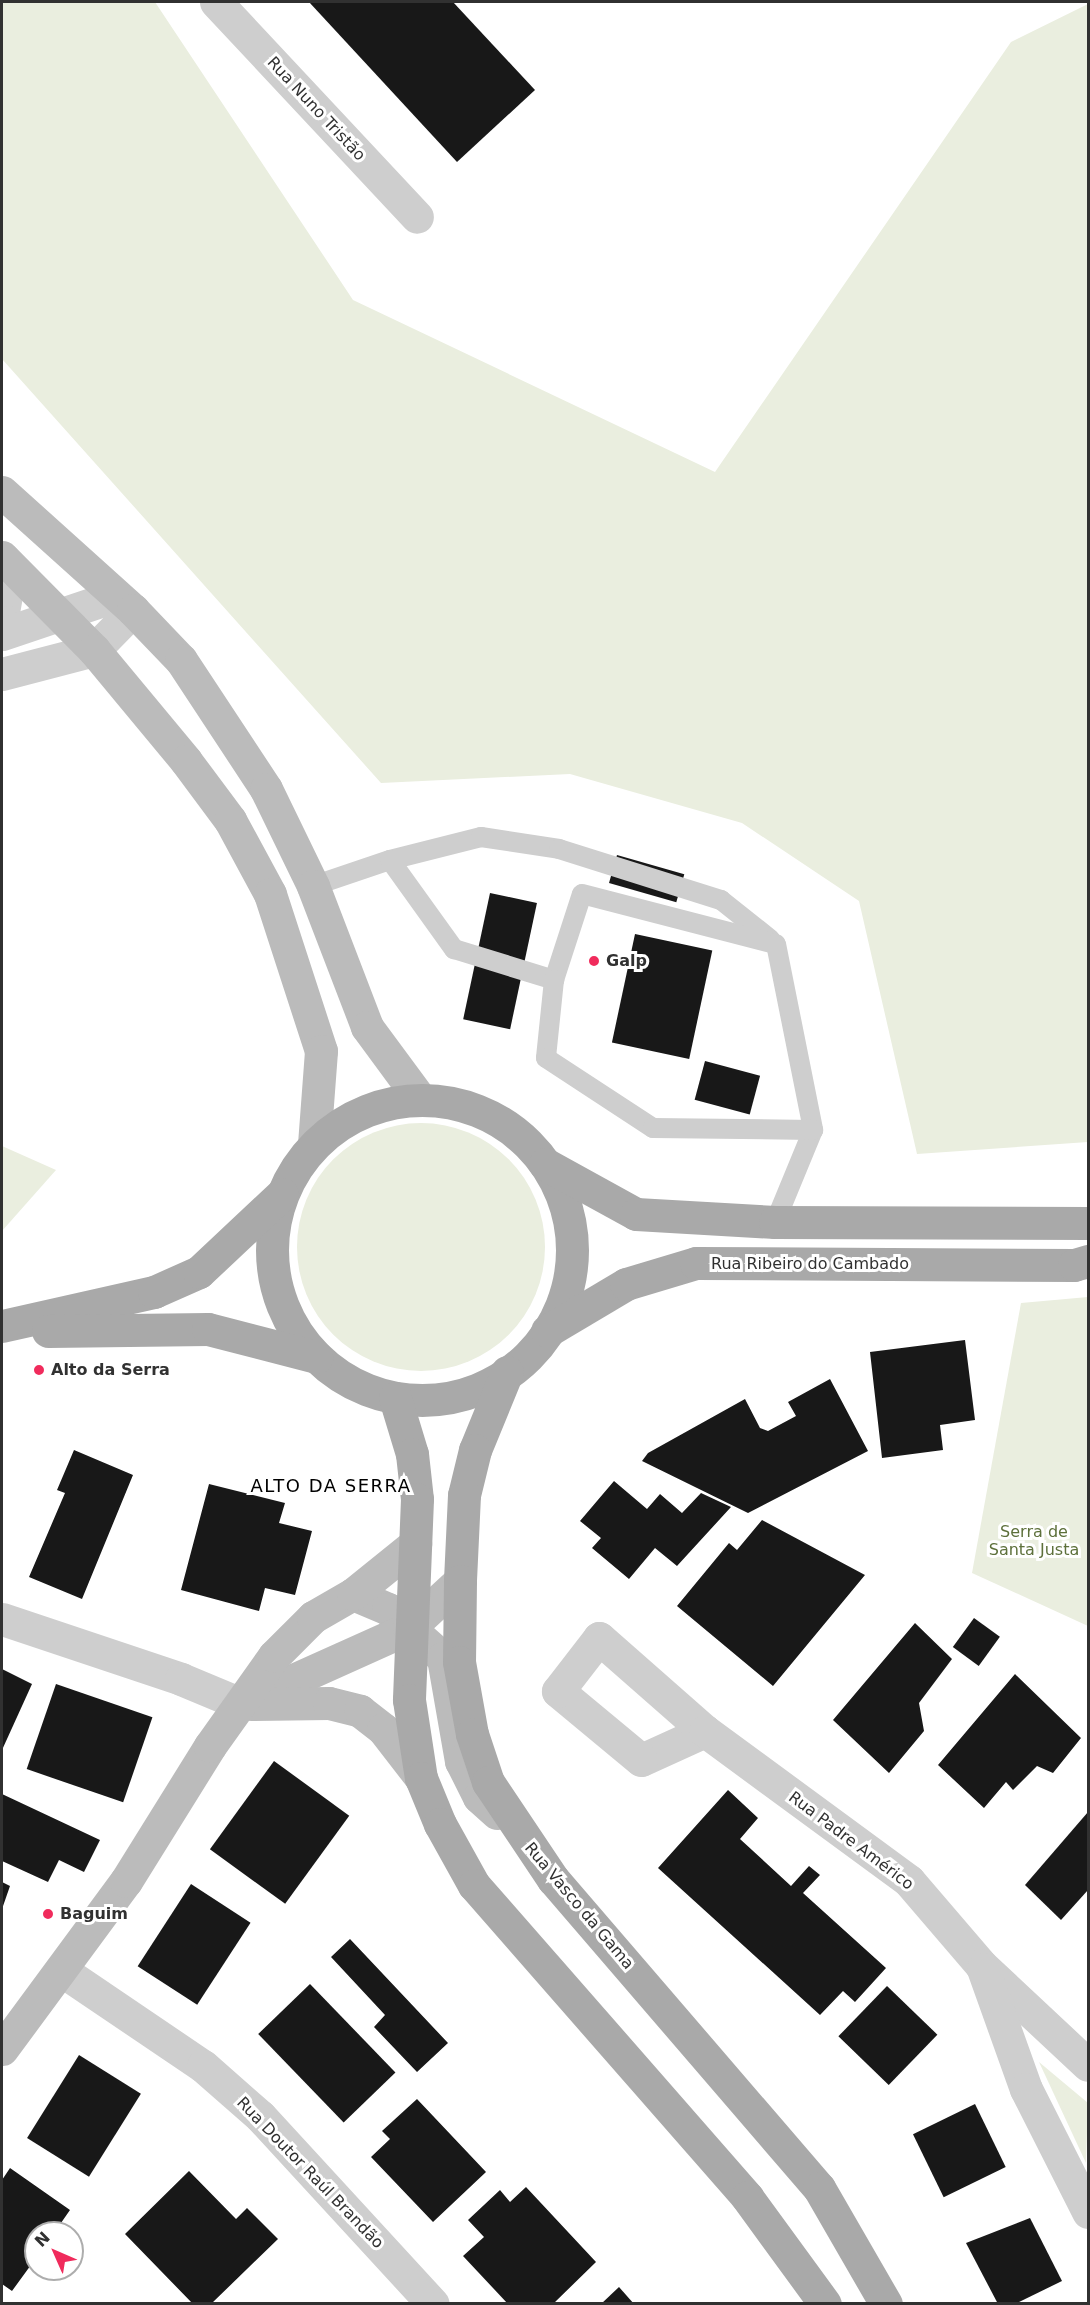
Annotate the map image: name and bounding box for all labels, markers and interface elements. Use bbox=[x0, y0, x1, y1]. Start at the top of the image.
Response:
street label: Rua Nuno Tristão bbox=[263, 53, 369, 165]
place label: Galp bbox=[606, 951, 647, 971]
marker: Galp bbox=[587, 954, 601, 968]
street label: Rua Ribeiro do Cambado bbox=[711, 1254, 909, 1274]
place label: Alto da Serra bbox=[51, 1360, 170, 1380]
marker: Alto da Serra bbox=[32, 1363, 46, 1377]
district label: ALTO DA SERRA bbox=[250, 1475, 412, 1497]
park label: Serra de Santa Justa bbox=[989, 1522, 1079, 1560]
street label: Rua Padre Américo bbox=[785, 1788, 917, 1894]
street label: Rua Vasco da Gama bbox=[520, 1839, 638, 1973]
place label: Baguim bbox=[60, 1904, 128, 1924]
marker: Baguim bbox=[41, 1907, 55, 1921]
street label: Rua Doutor Raúl Brandão bbox=[233, 2093, 387, 2253]
north arrow bbox=[24, 2221, 84, 2281]
text: N bbox=[31, 2228, 54, 2251]

